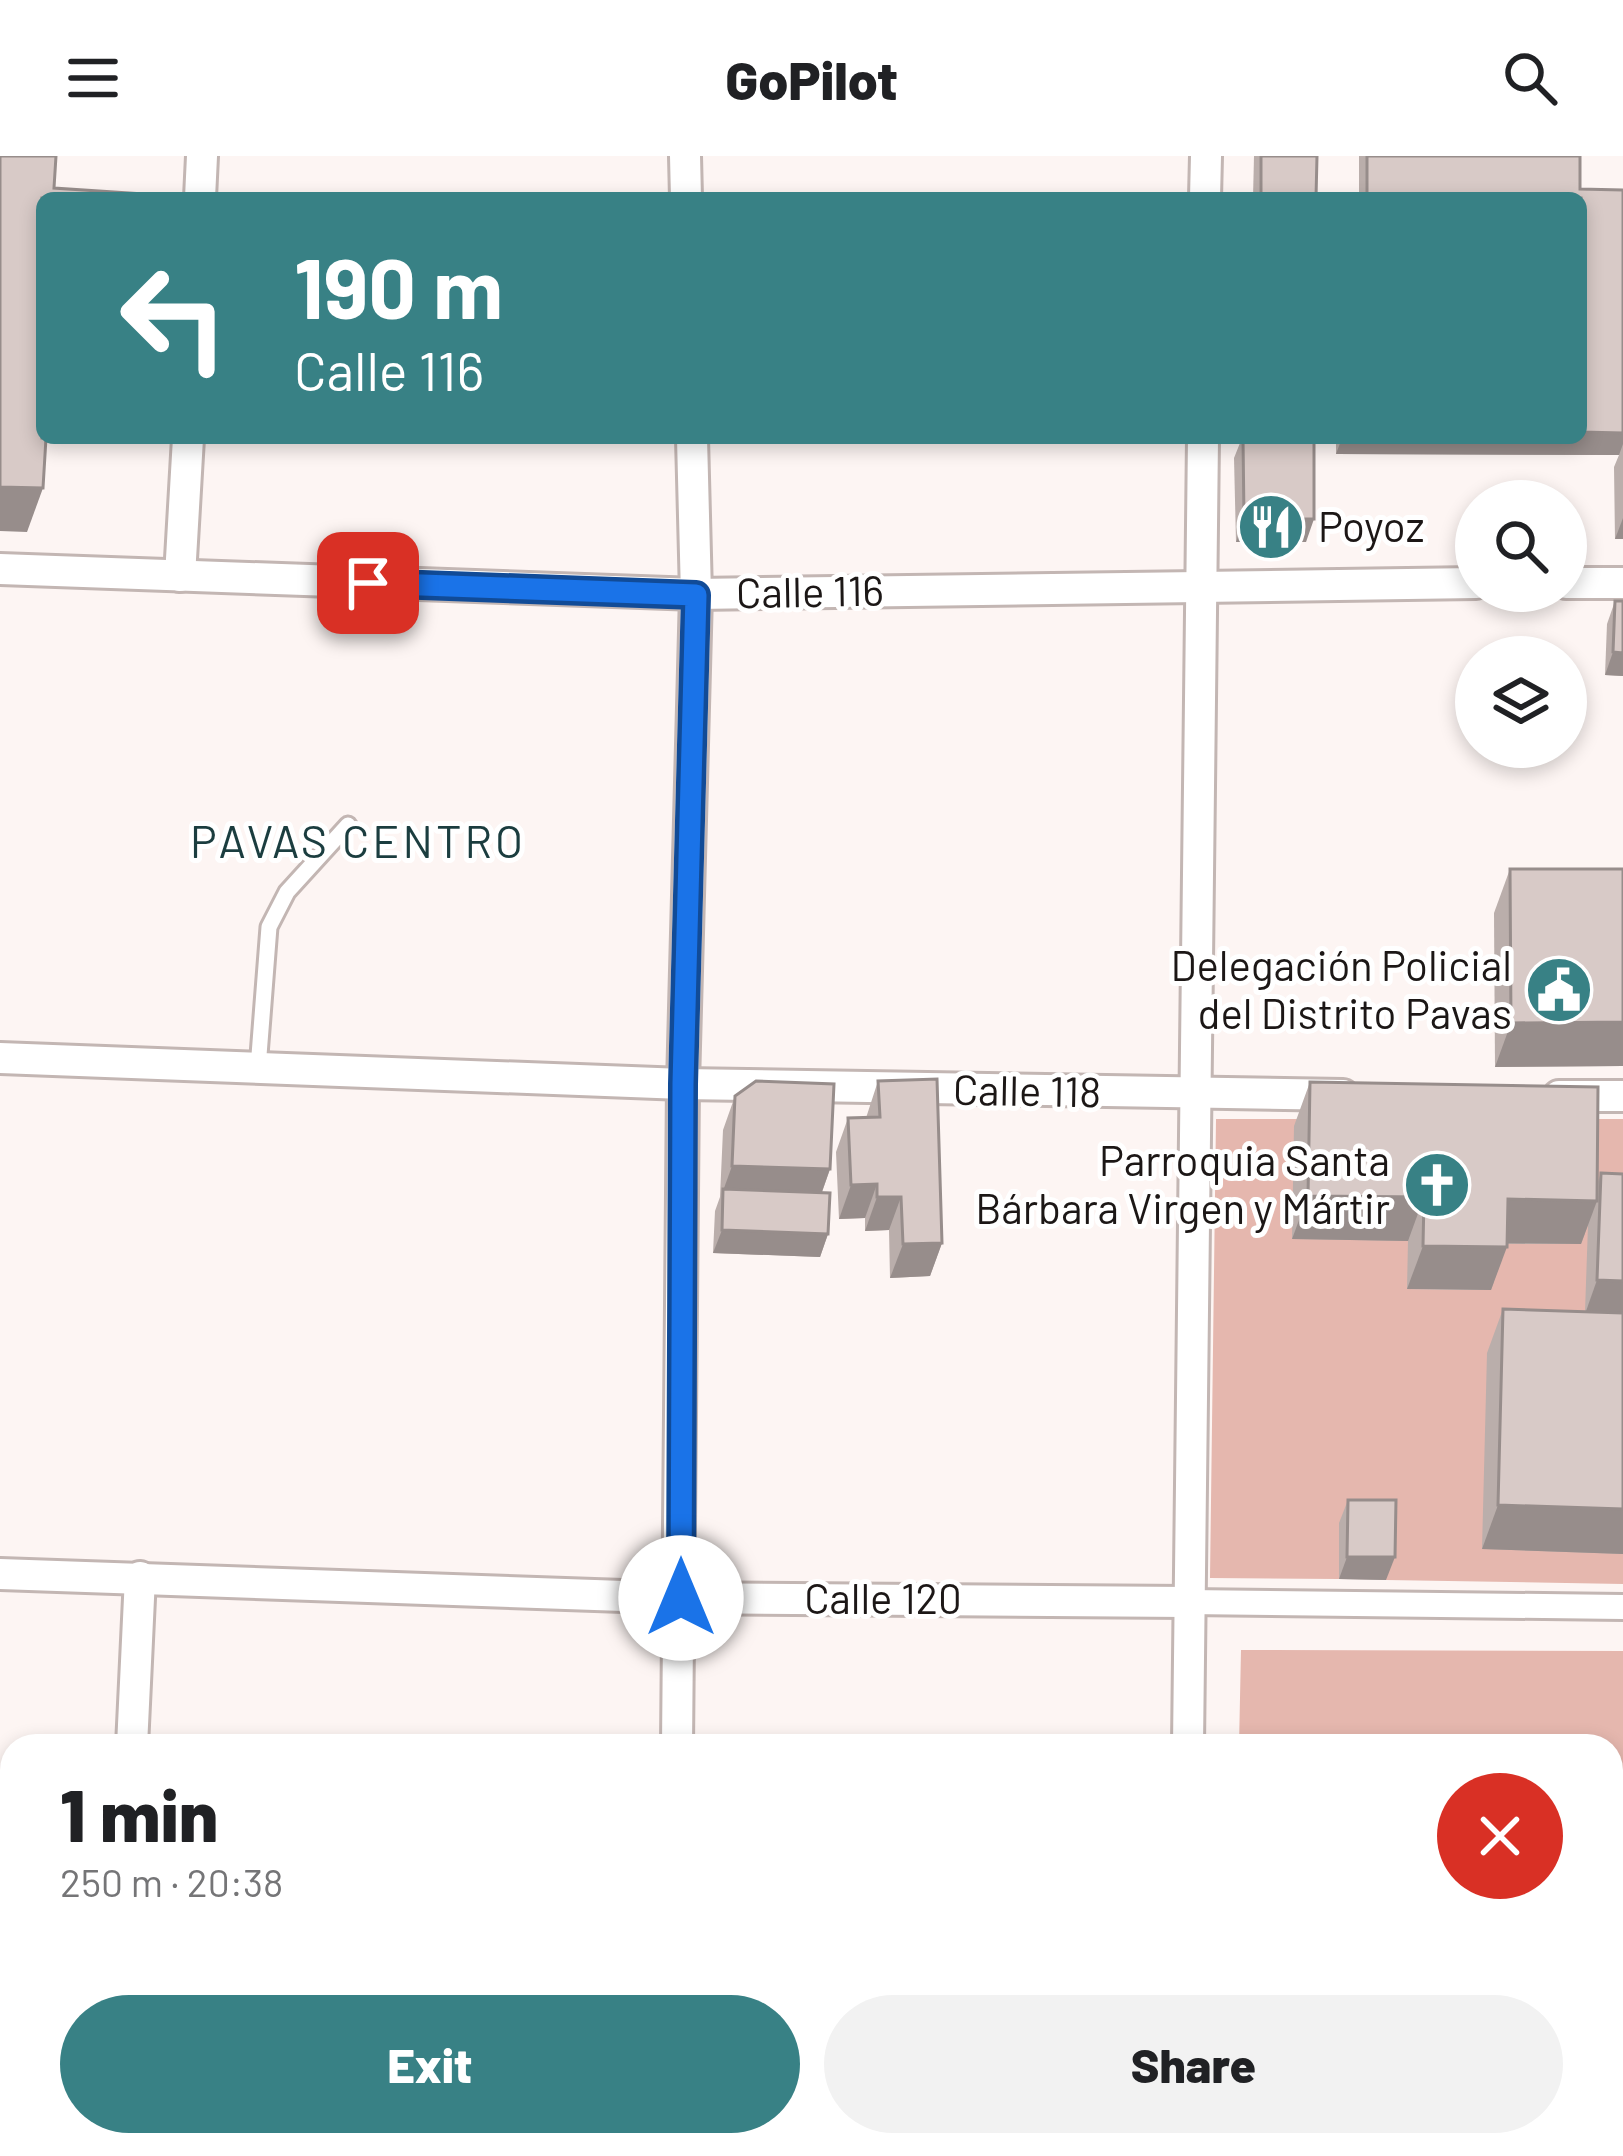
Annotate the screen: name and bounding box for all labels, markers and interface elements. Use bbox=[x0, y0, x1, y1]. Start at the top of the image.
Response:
icon: menu bbox=[60, 45, 126, 111]
icon: search bbox=[1497, 45, 1563, 111]
text: GoPilot bbox=[725, 46, 898, 111]
text: 190 m bbox=[294, 235, 503, 336]
icon: left bbox=[96, 240, 252, 396]
text: Calle 116 bbox=[294, 337, 484, 402]
map controls bbox=[1455, 480, 1587, 768]
button: search bbox=[1455, 480, 1587, 612]
restaurant icon: Poyoz bbox=[1236, 492, 1306, 562]
place label: Poyoz bbox=[1318, 500, 1424, 551]
pin bbox=[317, 532, 419, 634]
icon: arrive bbox=[335, 550, 401, 616]
street label: Calle 116 bbox=[736, 564, 884, 616]
button: layers bbox=[1455, 636, 1587, 768]
district label: PAVAS CENTRO bbox=[190, 813, 526, 867]
place label: Delegación Policial del Distrito Pavas bbox=[1171, 939, 1512, 1037]
public building icon: Delegación Policial del Distrito Pavas bbox=[1524, 955, 1594, 1025]
street label: Calle 118 bbox=[953, 1063, 1102, 1115]
place label: Parroquia Santa Bárbara Virgen y Mártir bbox=[975, 1134, 1390, 1233]
church icon: Parroquia Santa Bárbara Virgen y Mártir bbox=[1402, 1150, 1472, 1220]
position arrow bbox=[618, 1535, 744, 1661]
street label: Calle 120 bbox=[804, 1572, 962, 1622]
text: 1 min bbox=[60, 1770, 218, 1856]
button: close bbox=[1437, 1773, 1563, 1899]
text: 250 m · 20:38 bbox=[60, 1858, 283, 1905]
button: Exit bbox=[60, 1995, 800, 2133]
button: Share bbox=[824, 1995, 1563, 2133]

